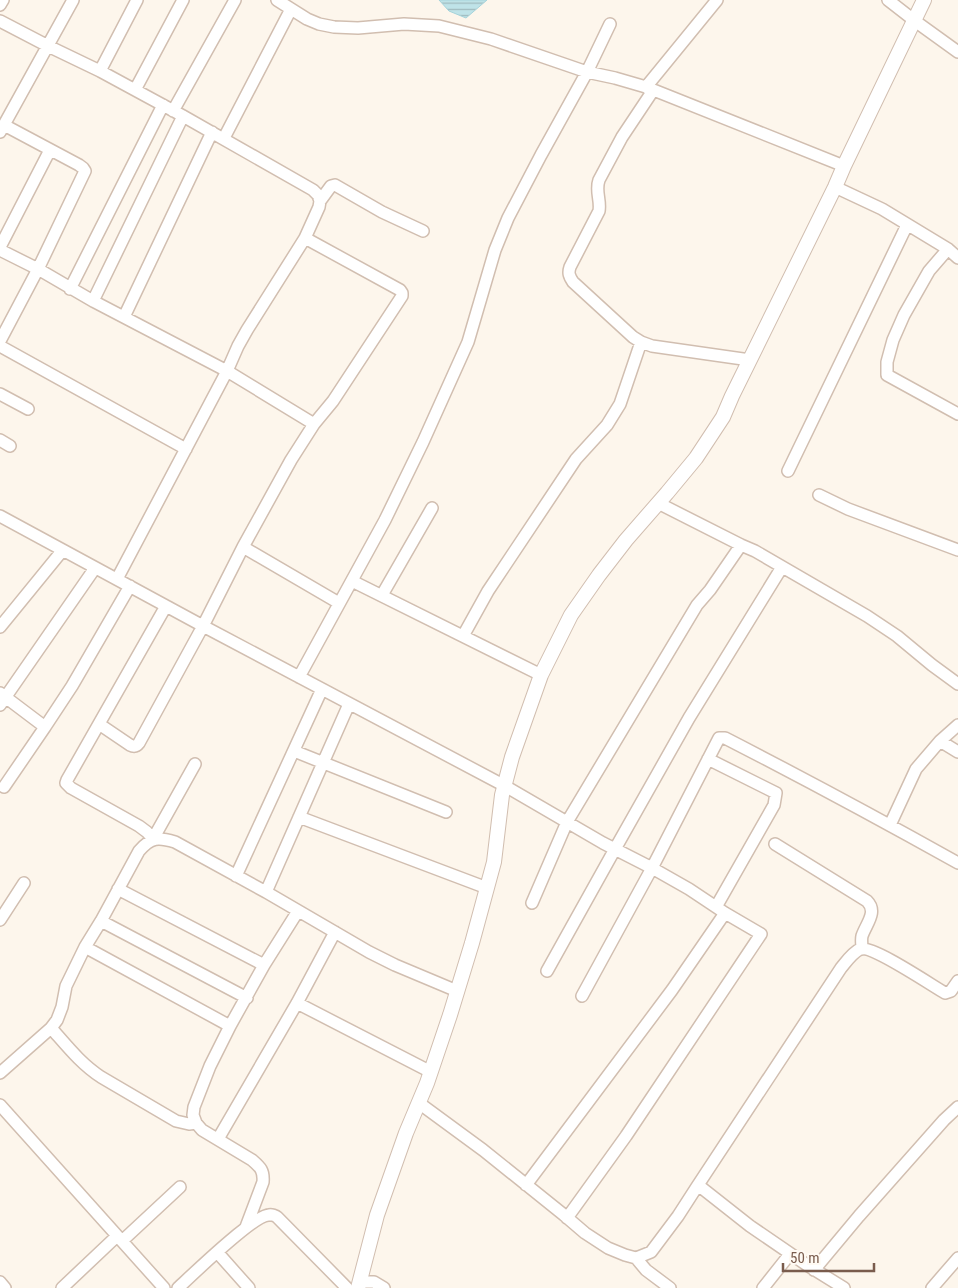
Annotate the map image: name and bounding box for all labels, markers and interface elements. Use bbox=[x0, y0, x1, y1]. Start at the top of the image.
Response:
scale bar bbox=[783, 1240, 874, 1272]
text: 50 m bbox=[790, 1249, 820, 1267]

